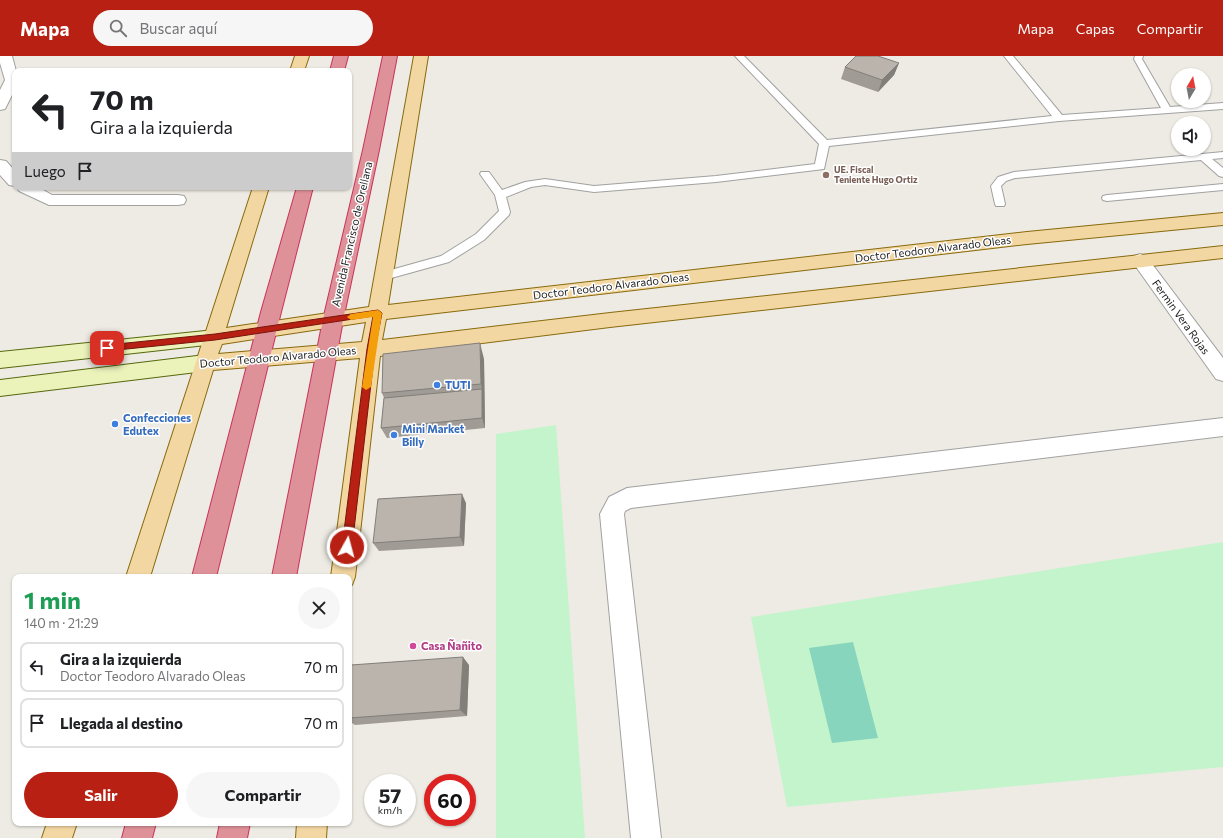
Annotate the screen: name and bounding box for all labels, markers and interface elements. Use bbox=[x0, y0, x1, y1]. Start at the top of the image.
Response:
search box bbox=[93, 10, 373, 46]
text: Mapa bbox=[20, 17, 69, 40]
icon: search bbox=[107, 17, 129, 39]
text: Buscar aquí bbox=[139, 19, 217, 37]
text: Mapa bbox=[1018, 20, 1054, 37]
text: Capas bbox=[1076, 20, 1115, 37]
text: Compartir bbox=[1137, 20, 1203, 37]
north arrow bbox=[1171, 68, 1211, 108]
map controls bbox=[1171, 68, 1211, 156]
text: 70 m bbox=[90, 82, 154, 116]
icon: left bbox=[24, 84, 76, 136]
text: Gira a la izquierda bbox=[90, 116, 233, 138]
button: sound bbox=[1171, 116, 1211, 156]
icon: arrive bbox=[74, 160, 96, 182]
street label: Avenida Francisco de Orellana bbox=[328, 160, 375, 308]
text: Luego bbox=[24, 162, 66, 180]
place label: UE. Fiscal Teniente Hugo Ortiz bbox=[834, 164, 918, 185]
marker: UE. Fiscal Teniente Hugo Ortiz bbox=[821, 170, 831, 180]
street label: Doctor Teodoro Alvarado Oleas bbox=[854, 232, 1012, 265]
street label: Doctor Teodoro Alvarado Oleas bbox=[532, 269, 690, 302]
street label: Fermin Vera Rojas bbox=[1150, 277, 1213, 357]
pin bbox=[90, 331, 124, 365]
icon: arrive bbox=[96, 337, 118, 359]
street label: Doctor Teodoro Alvarado Oleas bbox=[199, 343, 357, 370]
place label: TUTI bbox=[445, 378, 471, 391]
marker: TUTI bbox=[432, 380, 442, 390]
place label: Confecciones Edutex bbox=[123, 411, 191, 437]
marker: Confecciones Edutex bbox=[110, 419, 120, 429]
place label: Mini Market Billy bbox=[402, 422, 465, 448]
marker: Mini Market Billy bbox=[389, 430, 399, 440]
position arrow bbox=[326, 526, 368, 568]
text: 1 min bbox=[24, 585, 81, 614]
button: close bbox=[298, 587, 340, 629]
text: 140 m · 21:29 bbox=[24, 615, 99, 631]
place label: Casa Ñañito bbox=[421, 638, 482, 652]
marker: Casa Ñañito bbox=[408, 641, 418, 651]
text: Gira a la izquierda bbox=[60, 650, 182, 668]
icon: left bbox=[26, 656, 48, 678]
text: 70 m bbox=[304, 658, 338, 676]
text: Doctor Teodoro Alvarado Oleas bbox=[60, 668, 246, 684]
icon: arrive bbox=[26, 712, 48, 734]
text: Llegada al destino bbox=[60, 714, 183, 732]
text: 70 m bbox=[304, 714, 338, 732]
button: Salir bbox=[24, 772, 178, 818]
button: Compartir bbox=[186, 772, 340, 818]
speed limit sign: 60 bbox=[424, 774, 476, 826]
text: 57 bbox=[379, 783, 401, 807]
text: km/h bbox=[378, 804, 402, 816]

